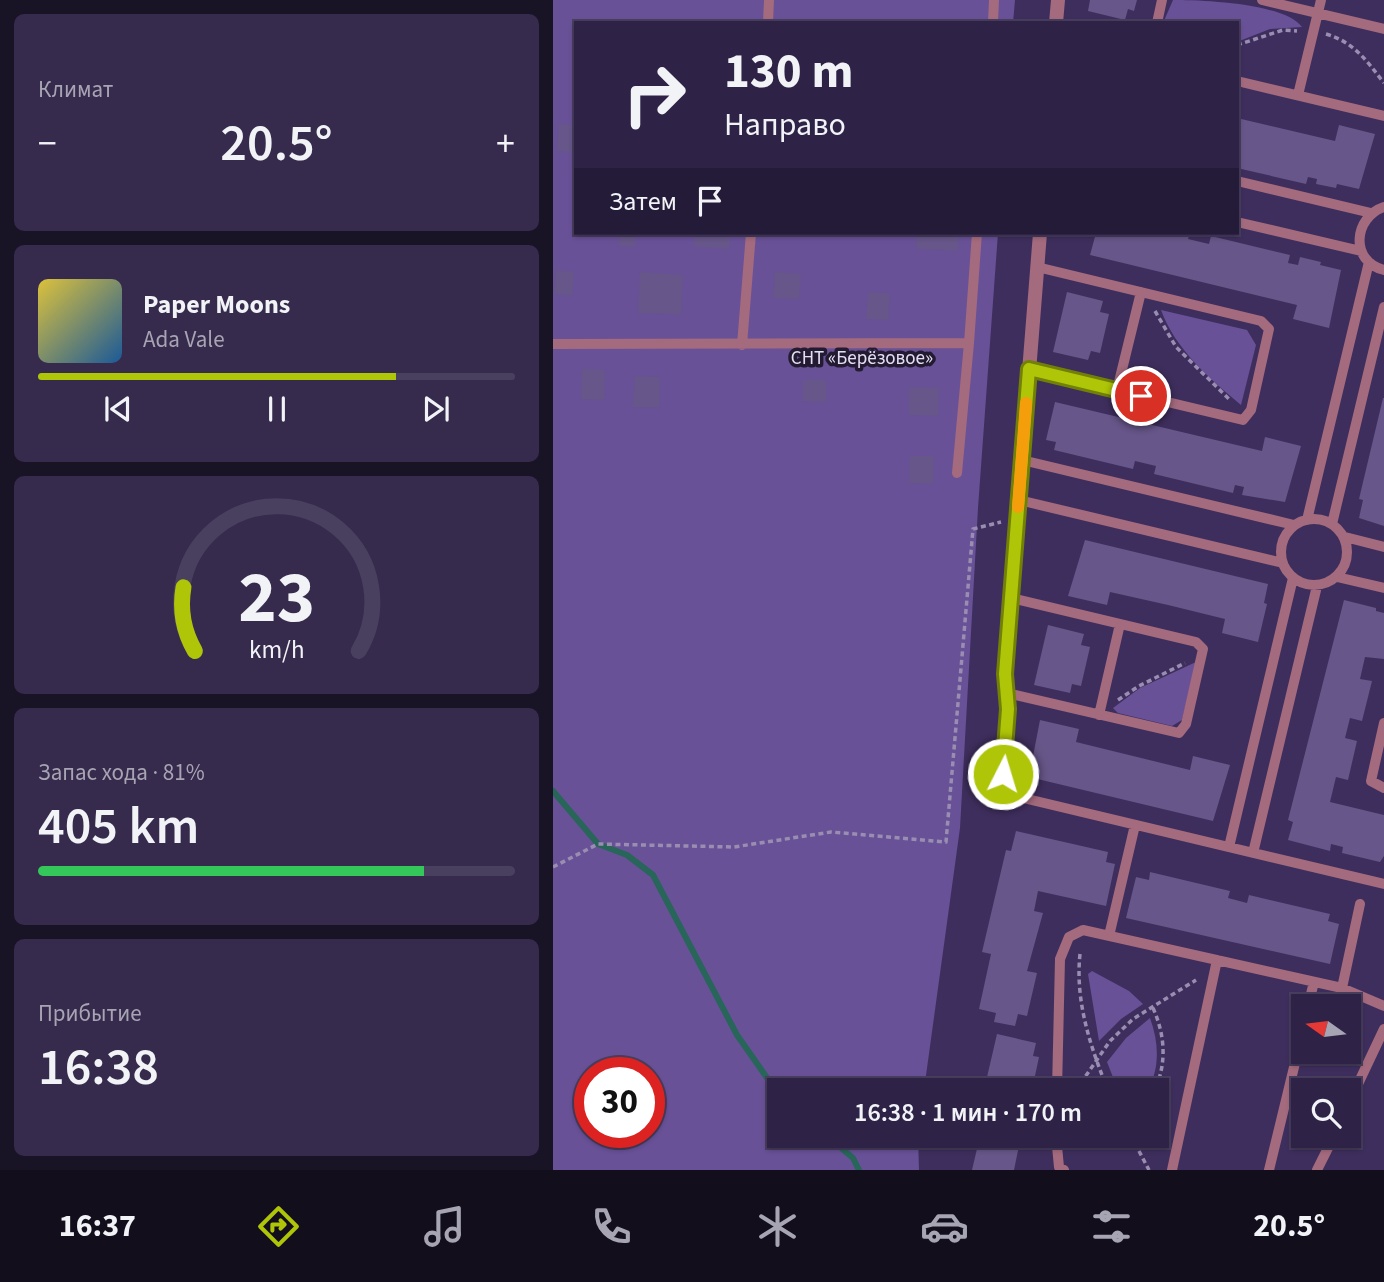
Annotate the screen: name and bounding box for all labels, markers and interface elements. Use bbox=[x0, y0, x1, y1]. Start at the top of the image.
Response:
text: 130 m bbox=[724, 37, 853, 107]
icon: right bbox=[609, 49, 700, 140]
text: Климат bbox=[38, 73, 113, 106]
text: Направо bbox=[724, 102, 846, 148]
text: 20.5° bbox=[220, 107, 333, 181]
text: − bbox=[38, 117, 57, 171]
text: + bbox=[496, 117, 515, 171]
icon: arrive bbox=[691, 182, 729, 220]
text: Затем bbox=[609, 183, 677, 220]
text: Paper Moons bbox=[143, 286, 290, 323]
text: Ada Vale bbox=[143, 323, 225, 356]
park label: СНТ «Берёзовое» bbox=[791, 345, 933, 372]
pin bbox=[1111, 366, 1171, 426]
icon: arrive bbox=[1122, 377, 1160, 415]
icon: previous bbox=[99, 390, 137, 428]
icon: pause bbox=[258, 390, 296, 428]
icon: next bbox=[417, 390, 455, 428]
text: 23 bbox=[238, 546, 315, 650]
text: km/h bbox=[249, 632, 304, 668]
position arrow bbox=[966, 737, 1040, 811]
text: Запас хода · 81% bbox=[38, 756, 205, 789]
text: 405 km bbox=[38, 790, 199, 864]
north arrow bbox=[1291, 994, 1361, 1064]
map controls bbox=[1291, 994, 1361, 1148]
text: Прибытие bbox=[38, 997, 142, 1030]
text: 16:38 bbox=[38, 1031, 159, 1105]
speed limit sign: 30 bbox=[574, 1057, 665, 1148]
button: search bbox=[1291, 1078, 1361, 1148]
text: 16:38 · 1 мин · 170 m bbox=[854, 1094, 1082, 1131]
icon: directions bbox=[254, 1202, 303, 1251]
icon: music bbox=[420, 1202, 469, 1251]
icon: phone bbox=[587, 1202, 636, 1251]
icon: climate bbox=[753, 1202, 802, 1251]
icon: car bbox=[920, 1202, 969, 1251]
icon: filters bbox=[1087, 1202, 1136, 1251]
text: 16:37 bbox=[59, 1203, 136, 1249]
text: 20.5° bbox=[1253, 1203, 1325, 1249]

